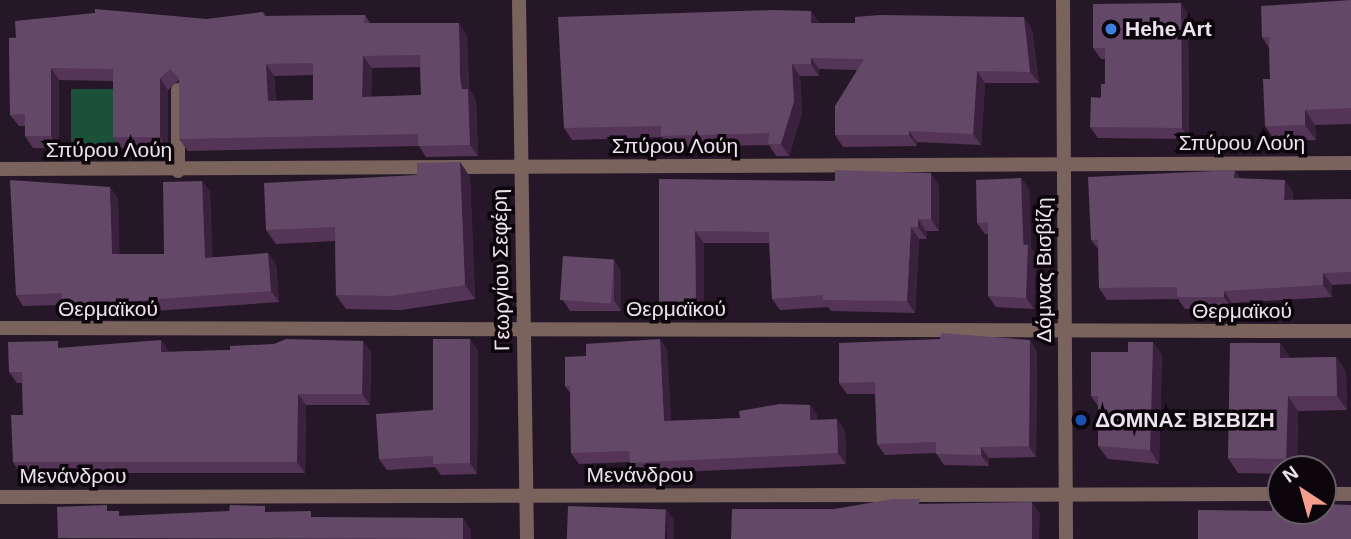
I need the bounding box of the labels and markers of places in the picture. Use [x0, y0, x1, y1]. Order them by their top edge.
place label: Hehe Art [1125, 16, 1213, 42]
marker: Hehe Art [1103, 21, 1119, 37]
place label: ΔΟΜΝΑΣ ΒΙΣΒΙΖΗ [1095, 407, 1275, 433]
marker: ΔΟΜΝΑΣ ΒΙΣΒΙΖΗ [1073, 412, 1089, 428]

